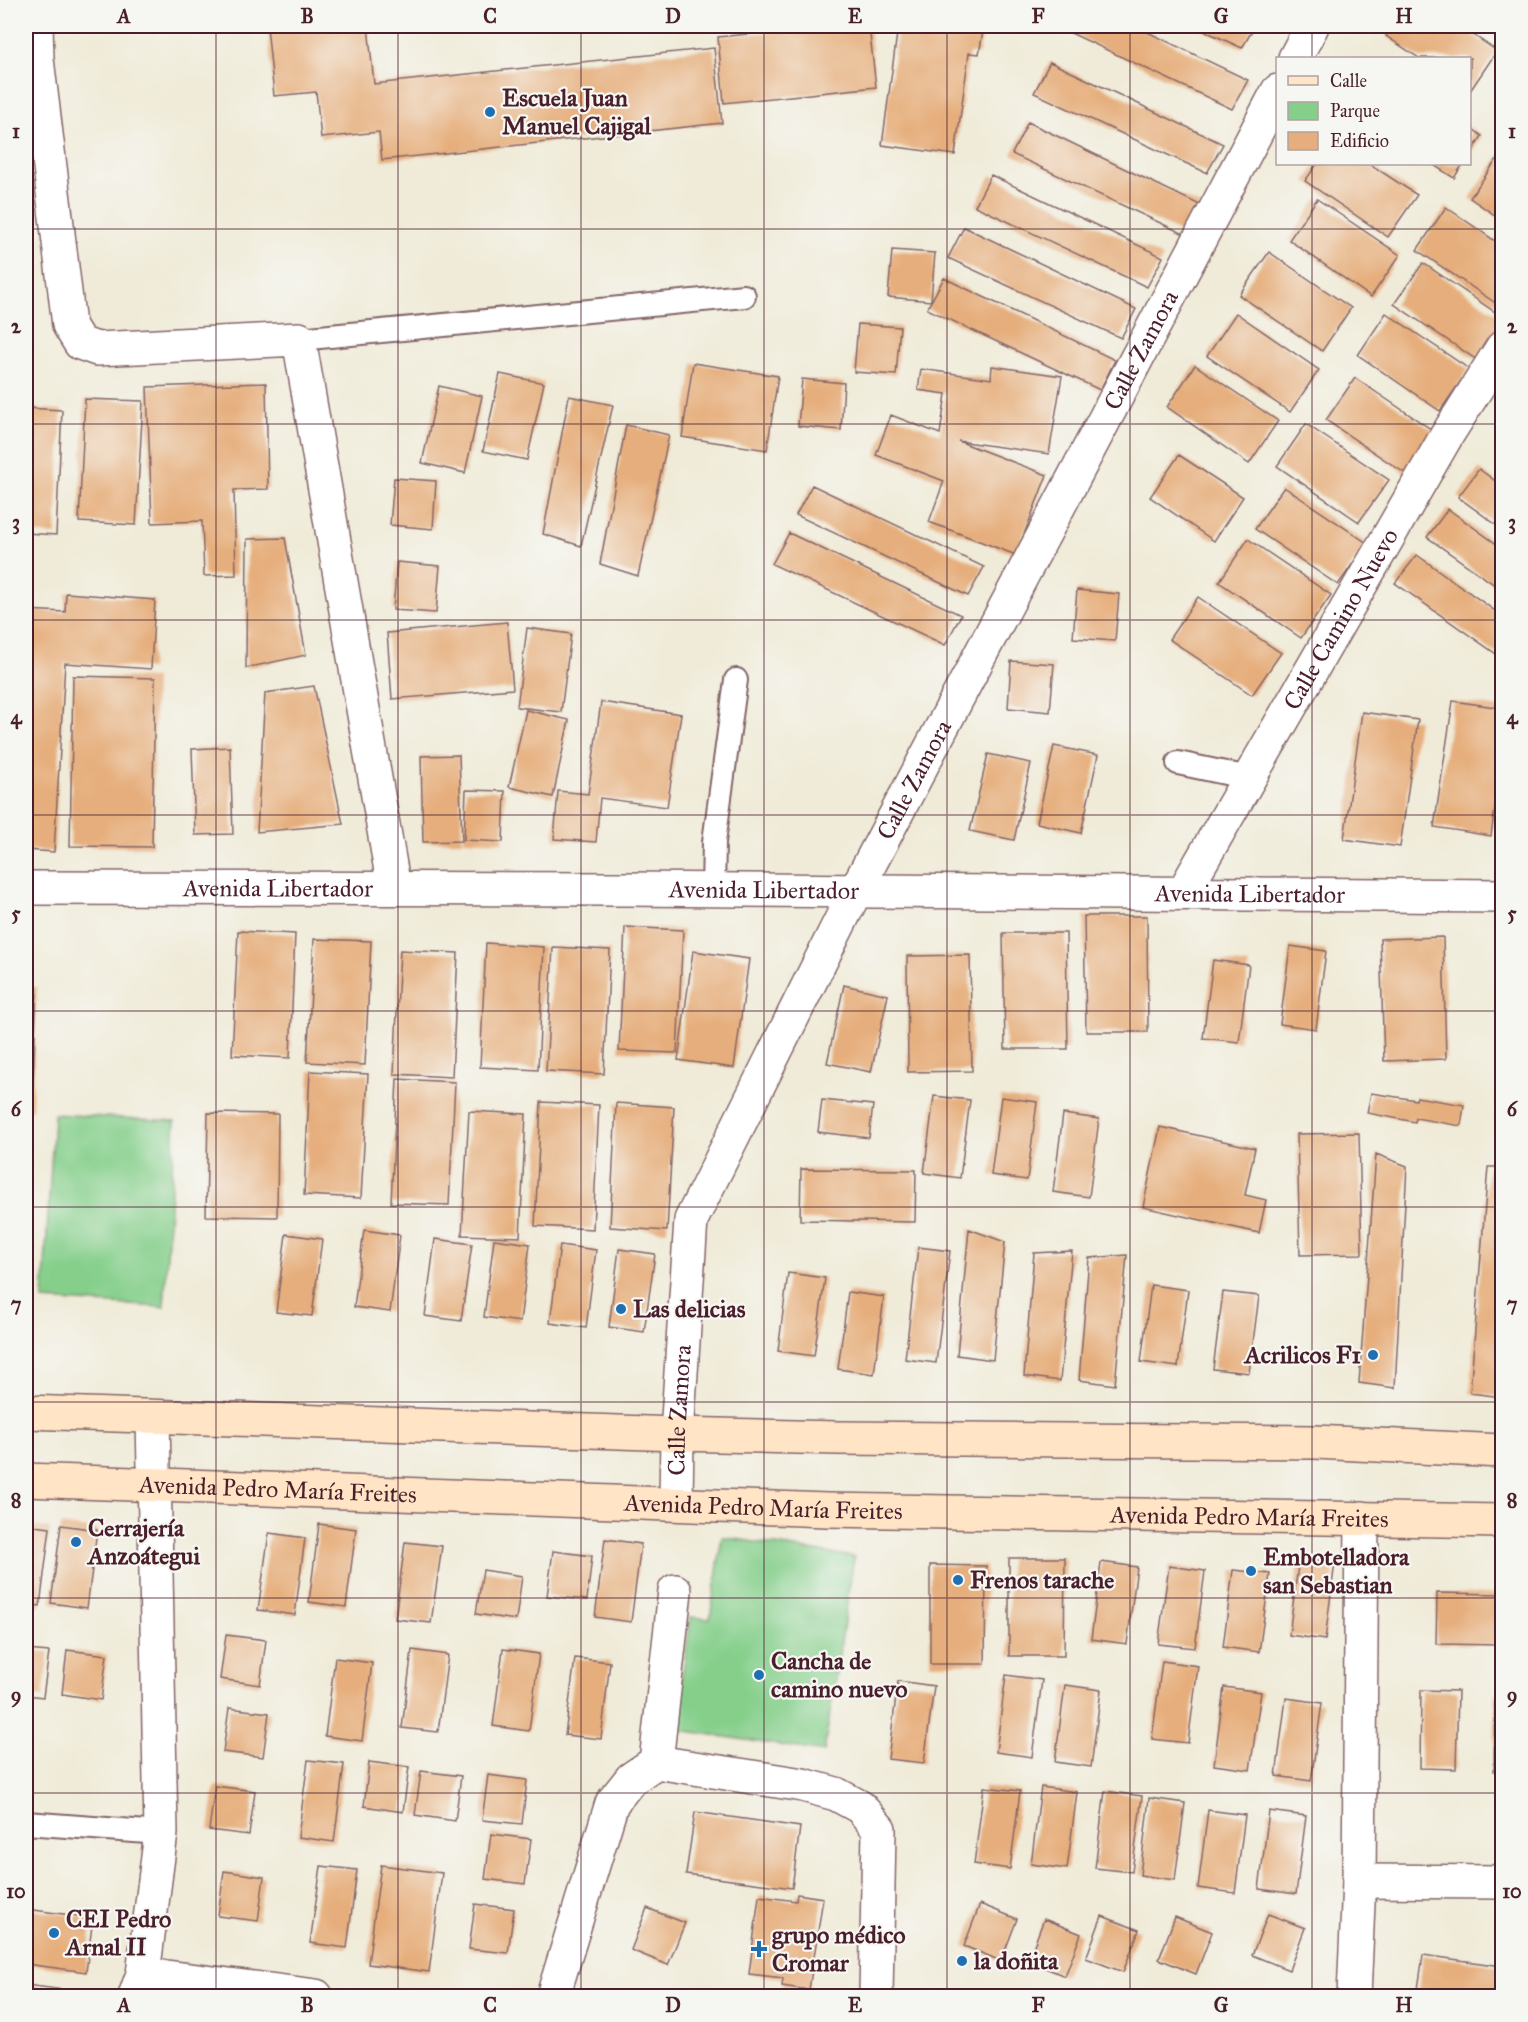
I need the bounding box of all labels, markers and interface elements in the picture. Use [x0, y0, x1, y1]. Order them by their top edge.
text: A [115, 4, 131, 28]
text: B [300, 4, 314, 28]
text: C [483, 4, 497, 28]
text: D [665, 4, 681, 28]
text: E [848, 4, 863, 28]
text: F [1031, 4, 1045, 28]
text: G [1214, 4, 1229, 28]
text: H [1395, 4, 1413, 28]
legend [1276, 57, 1471, 165]
text: Calle [1330, 70, 1367, 92]
place label: Escuela Juan Manuel Cajigal [502, 83, 651, 141]
text: Parque [1330, 100, 1380, 123]
marker: Escuela Juan Manuel Cajigal [483, 105, 497, 119]
text: 1 [12, 119, 20, 143]
text: 1 [1508, 119, 1516, 143]
text: Edificio [1330, 130, 1389, 152]
street label: Calle Zamora [1097, 284, 1185, 415]
text: 2 [11, 314, 22, 338]
text: 2 [1507, 314, 1518, 338]
text: 3 [12, 510, 20, 535]
text: 3 [1508, 510, 1516, 535]
street label: Calle Camino Nuevo [1277, 523, 1405, 715]
text: 4 [10, 705, 22, 730]
text: 4 [1506, 705, 1518, 730]
street label: Calle Zamora [870, 714, 958, 845]
street label: Avenida Libertador [182, 873, 373, 904]
street label: Avenida Libertador [668, 874, 859, 906]
street label: Avenida Libertador [1154, 878, 1345, 910]
text: 5 [11, 901, 21, 925]
text: 5 [1507, 901, 1517, 925]
text: 6 [11, 1097, 23, 1121]
text: 6 [1507, 1097, 1519, 1121]
text: 7 [11, 1292, 22, 1316]
text: 7 [1507, 1292, 1518, 1316]
place label: Las delicias [633, 1294, 746, 1324]
marker: Las delicias [614, 1302, 628, 1316]
place label: Acrilicos F1 [1243, 1340, 1362, 1370]
street label: Calle Zamora [661, 1343, 698, 1476]
marker: Acrilicos F1 [1366, 1348, 1380, 1362]
street label: Avenida Pedro María Freites [137, 1469, 417, 1510]
street label: Avenida Pedro María Freites [623, 1487, 903, 1526]
text: 8 [11, 1488, 21, 1512]
text: 8 [1507, 1488, 1517, 1512]
street label: Avenida Pedro María Freites [1109, 1500, 1389, 1534]
place label: Cerrajería Anzoátegui [86, 1513, 200, 1571]
marker: Cerrajería Anzoátegui [69, 1535, 83, 1549]
place label: Embotelladora san Sebastian [1263, 1542, 1410, 1600]
marker: Embotelladora san Sebastian [1244, 1564, 1258, 1578]
place label: Frenos tarache [970, 1565, 1114, 1595]
marker: Frenos tarache [951, 1573, 965, 1587]
place label: Cancha de camino nuevo [771, 1646, 908, 1704]
marker: Cancha de camino nuevo [752, 1668, 766, 1682]
text: 9 [11, 1683, 21, 1708]
text: 9 [1507, 1683, 1517, 1708]
text: 10 [6, 1879, 26, 1903]
text: 10 [1502, 1879, 1522, 1903]
place label: CEI Pedro Arnal II [64, 1904, 171, 1962]
place label: grupo médico Cromar [772, 1920, 906, 1978]
marker: CEI Pedro Arnal II [47, 1926, 61, 1940]
marker: grupo médico Cromar [750, 1940, 768, 1958]
place label: la doñita [973, 1946, 1059, 1976]
marker: la doñita [955, 1954, 969, 1968]
text: A [115, 1993, 131, 2017]
text: B [300, 1993, 314, 2017]
text: C [483, 1993, 497, 2017]
text: D [665, 1993, 681, 2017]
text: E [848, 1993, 863, 2017]
text: F [1031, 1993, 1045, 2017]
text: G [1214, 1993, 1229, 2017]
text: H [1395, 1993, 1413, 2017]

